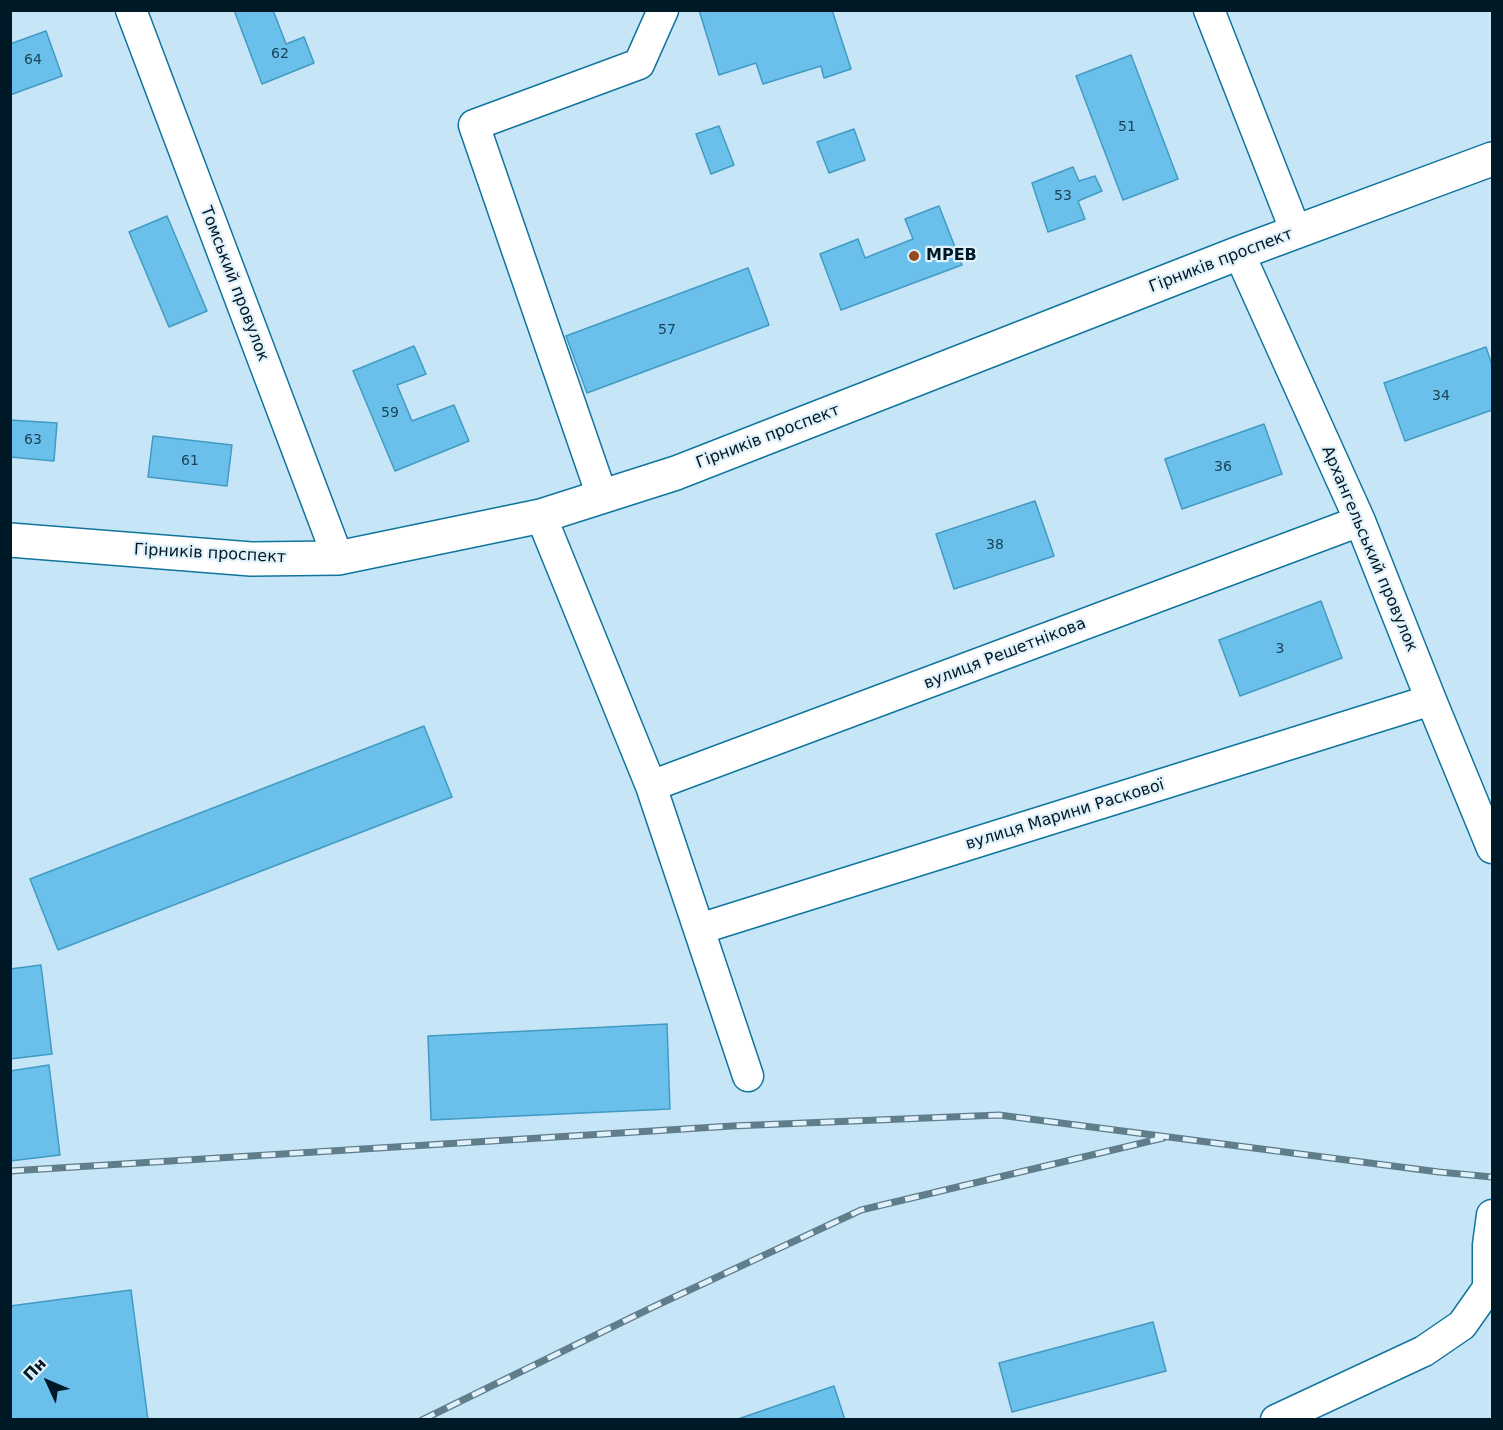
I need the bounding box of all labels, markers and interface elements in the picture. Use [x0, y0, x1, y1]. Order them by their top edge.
house number: 62 [271, 46, 289, 62]
house number: 64 [24, 52, 42, 68]
house number: 51 [1118, 119, 1136, 135]
house number: 53 [1054, 188, 1072, 204]
street label: Томський провулок [196, 204, 272, 364]
street label: Гірників проспект [1146, 225, 1296, 297]
place label: МРЕВ [926, 246, 977, 266]
marker: МРЕВ [907, 249, 921, 263]
house number: 57 [658, 322, 676, 338]
house number: 34 [1432, 388, 1450, 404]
street label: Гірників проспект [693, 401, 843, 473]
house number: 59 [381, 405, 399, 421]
house number: 63 [24, 432, 42, 448]
street label: Архангельський провулок [1317, 443, 1421, 655]
house number: 61 [181, 453, 199, 469]
house number: 36 [1214, 459, 1232, 475]
house number: 38 [986, 537, 1004, 553]
street label: Гірників проспект [133, 540, 287, 568]
street label: вулиця Решетнікова [921, 614, 1089, 694]
house number: 3 [1276, 641, 1284, 657]
street label: вулиця Марини Раскової [963, 776, 1167, 854]
north arrow [18, 1352, 78, 1412]
text: Пн [19, 1354, 50, 1385]

